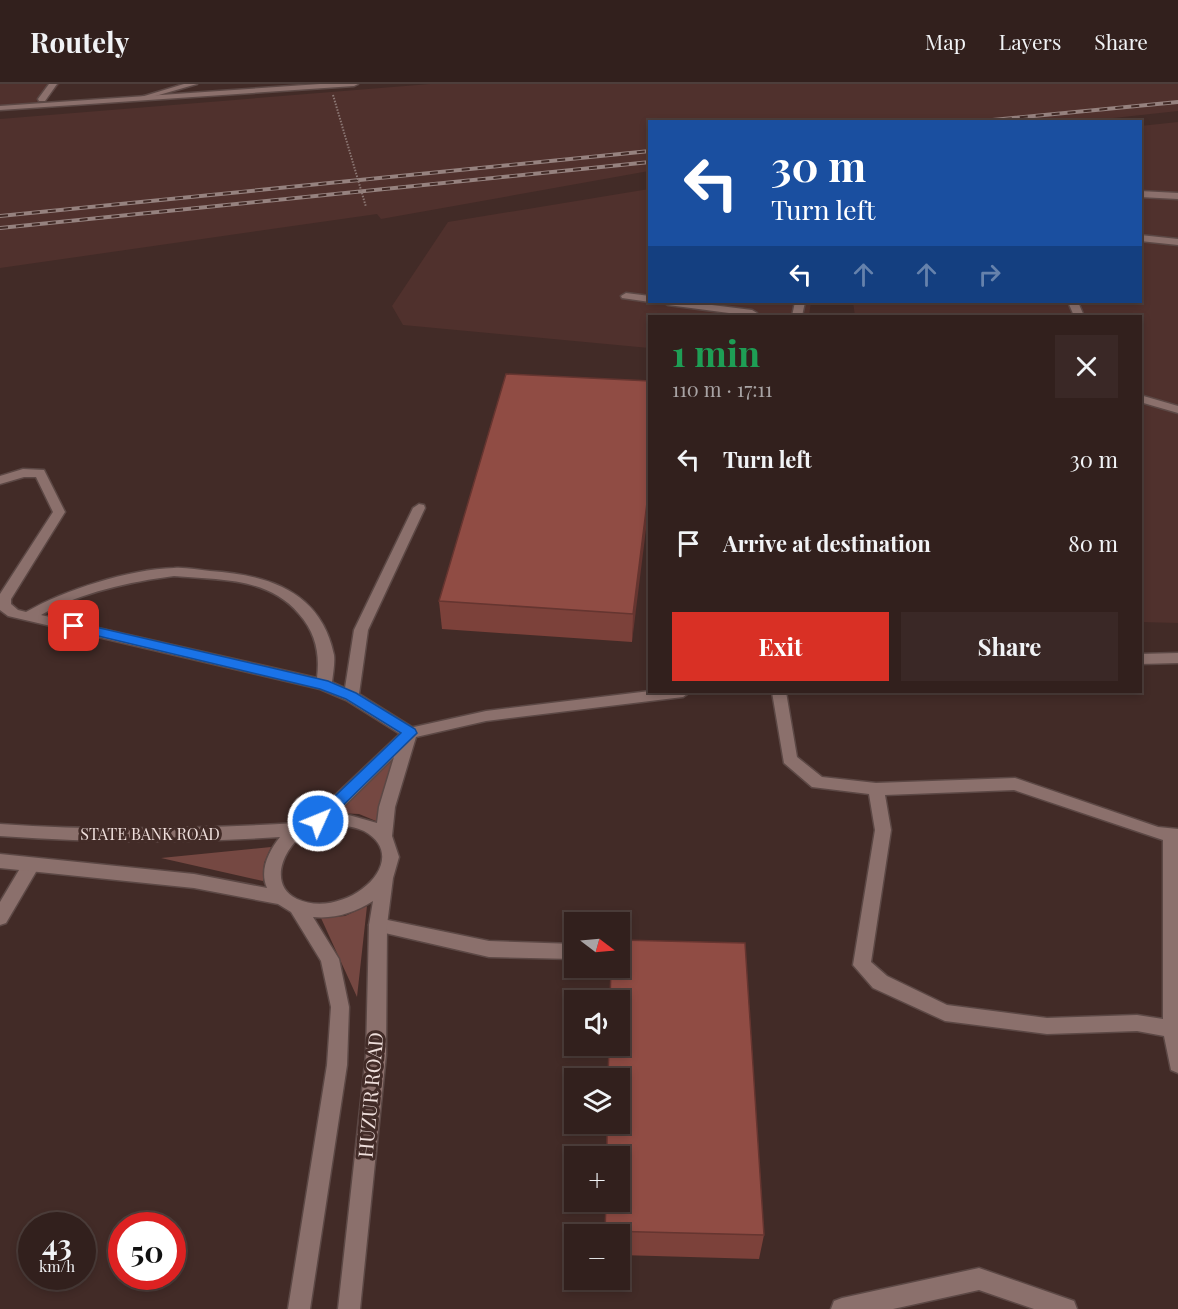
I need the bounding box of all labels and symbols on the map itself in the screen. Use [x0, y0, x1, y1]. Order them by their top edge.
pin [48, 600, 99, 651]
position arrow [286, 789, 350, 853]
street label: STATE BANK ROAD [80, 823, 220, 844]
north arrow [564, 912, 630, 978]
street label: HUZUR ROAD [351, 1031, 388, 1159]
speed limit sign: 50 [108, 1212, 186, 1290]

